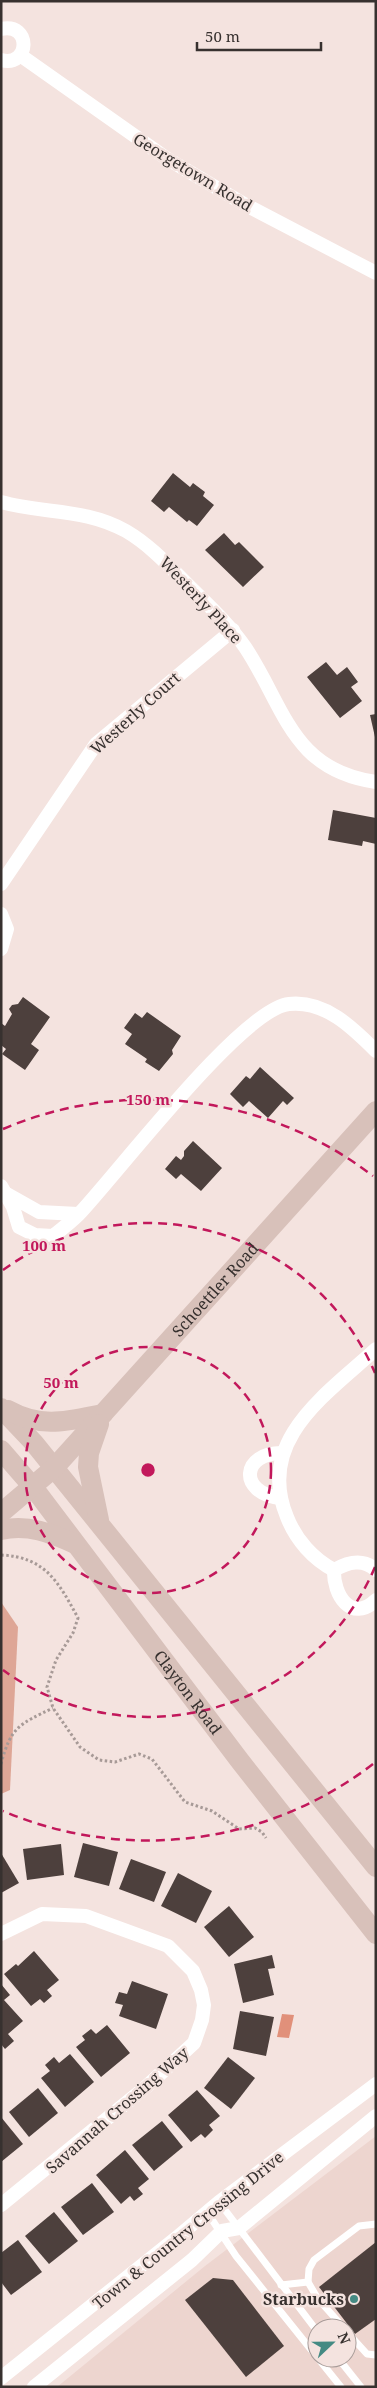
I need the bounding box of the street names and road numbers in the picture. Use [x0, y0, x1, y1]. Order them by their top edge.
street label: Georgetown Road [129, 128, 257, 216]
street label: Westerly Place [155, 552, 247, 648]
street label: Westerly Court [85, 666, 185, 759]
street label: Schoettler Road [167, 1238, 263, 1341]
street label: Clayton Road [149, 1645, 227, 1739]
street label: Savannah Crossing Way [41, 2041, 194, 2178]
street label: Town & Country Crossing Drive [88, 2146, 288, 2314]

